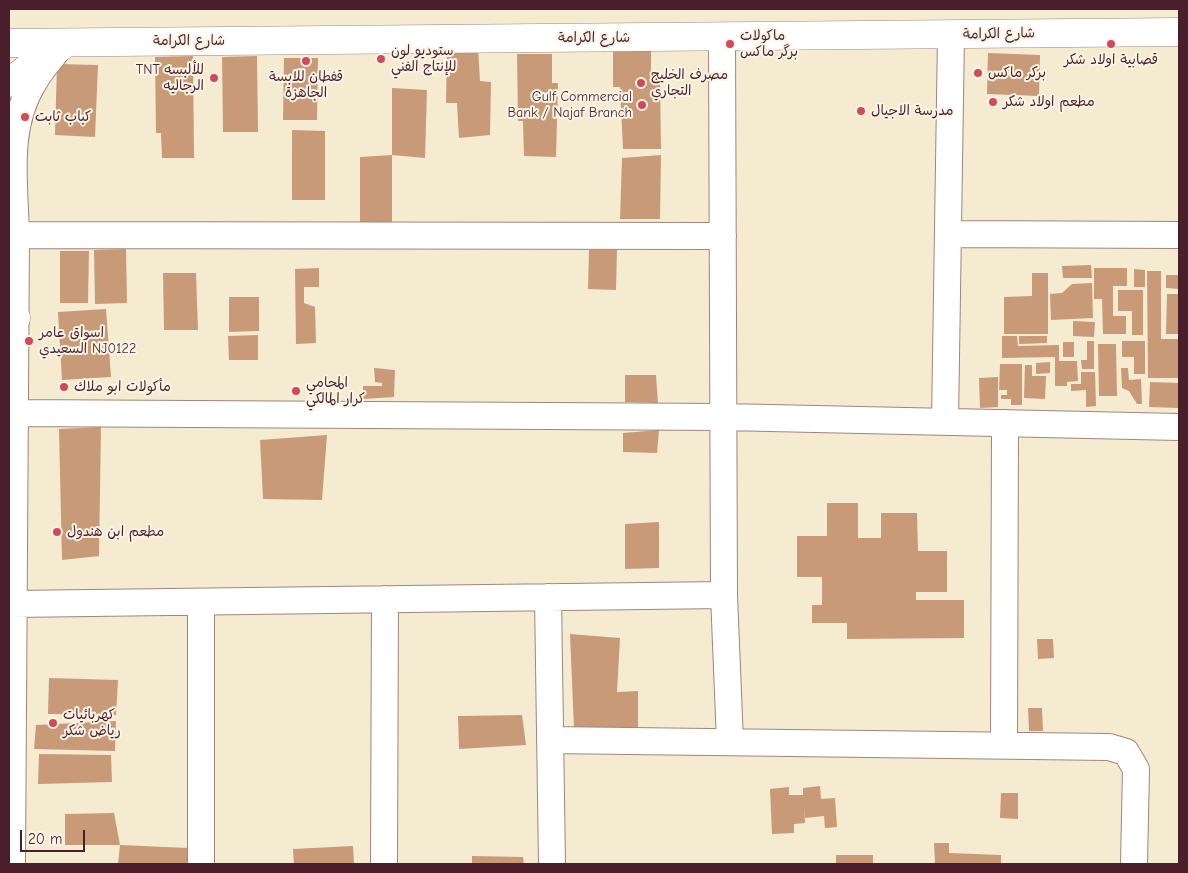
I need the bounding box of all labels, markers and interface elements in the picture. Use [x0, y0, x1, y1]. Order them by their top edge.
street label: شارع الكرامة [963, 25, 1035, 43]
place label: ماكولات برگر ماكس [740, 28, 798, 60]
street label: شارع الكرامة [558, 30, 630, 46]
street label: شارع الكرامة [153, 33, 225, 49]
marker: ماكولات برگر ماكس [724, 38, 736, 50]
marker: قصابية اولاد شكر [1105, 38, 1117, 50]
place label: ستوديو لون للإنتاج الفني [391, 43, 456, 75]
place label: قصابية اولاد شكر [1064, 52, 1158, 68]
marker: ستوديو لون للإنتاج الفني [375, 53, 387, 65]
marker: قفطان للابسة الجاهزة [300, 55, 312, 67]
place label: TNT للألبسه الرجاليه [136, 62, 204, 94]
place label: بركر ماكس [988, 65, 1046, 81]
place label: مصرف الخليج التجاري [651, 67, 728, 100]
marker: بركر ماكس [972, 67, 984, 79]
place label: قفطان للابسة الجاهزة [269, 69, 343, 102]
marker: TNT للألبسه الرجاليه [208, 72, 220, 84]
marker: مصرف الخليج التجاري [635, 77, 647, 89]
place label: Gulf Commercial Bank / Najaf Branch [507, 89, 632, 121]
place label: مطعم اولاد شكر [1003, 94, 1095, 110]
marker: مطعم اولاد شكر [987, 96, 999, 108]
marker: Gulf Commercial Bank / Najaf Branch [636, 99, 648, 111]
place label: مدرسة الاجيال [871, 103, 954, 119]
marker: مدرسة الاجيال [855, 105, 867, 117]
place label: كباب ثابت [35, 109, 91, 125]
marker: كباب ثابت [19, 111, 31, 123]
place label: اسواق عامر السعيدي NJ0122 [39, 325, 136, 358]
marker: اسواق عامر السعيدي NJ0122 [23, 335, 35, 347]
place label: المحامي كرار المالكي [306, 375, 365, 408]
place label: مأكولات ابو ملاك [74, 379, 171, 395]
marker: مأكولات ابو ملاك [58, 381, 70, 393]
marker: المحامي كرار المالكي [290, 385, 302, 397]
place label: مطعم ابن هندول [67, 524, 164, 540]
marker: مطعم ابن هندول [51, 526, 63, 538]
place label: كهربائيات رياض شكر [63, 707, 121, 740]
marker: كهربائيات رياض شكر [47, 717, 59, 729]
scale bar [22, 820, 88, 852]
text: 20 m [28, 830, 62, 848]

